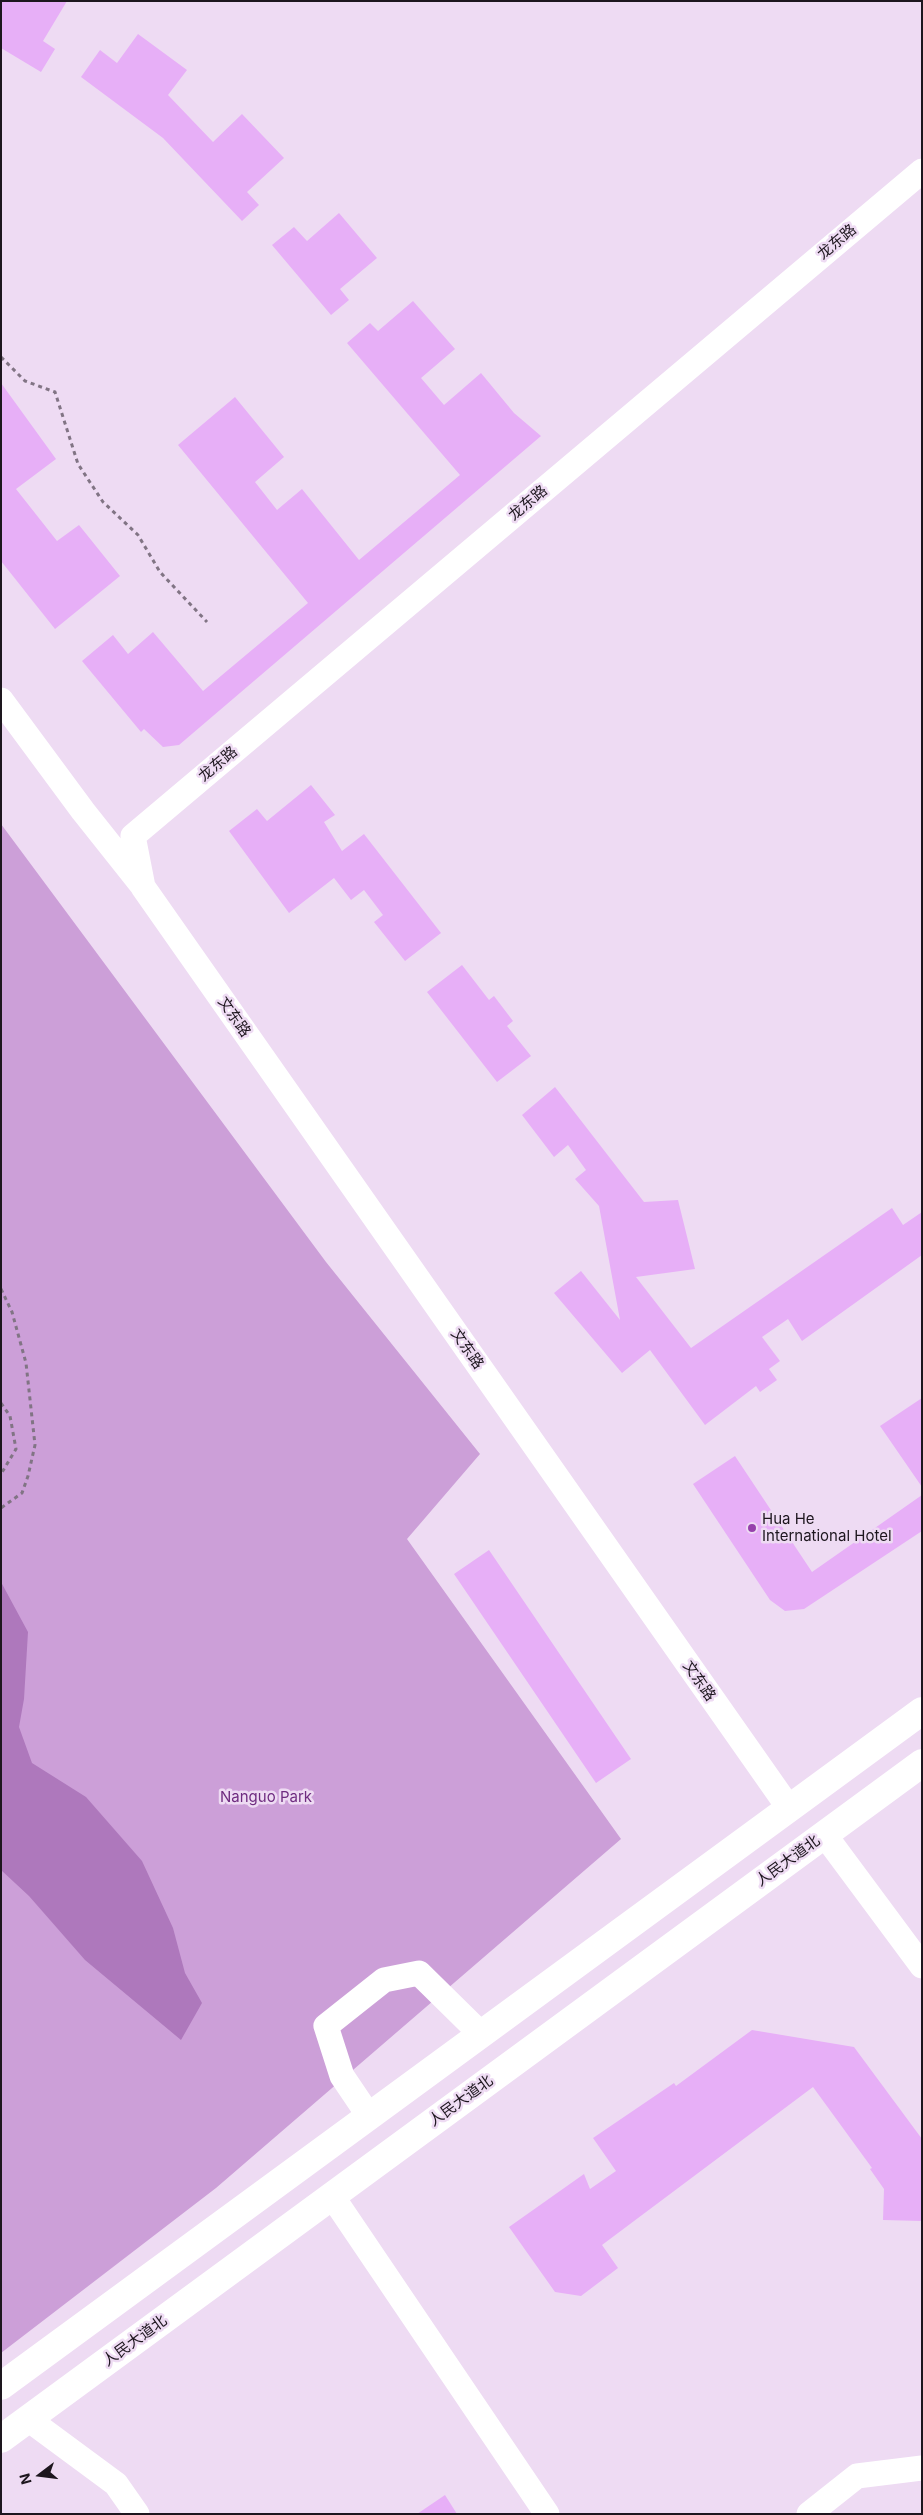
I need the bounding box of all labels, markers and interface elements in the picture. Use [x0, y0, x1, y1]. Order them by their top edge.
street label: 龙东路 [814, 221, 860, 263]
street label: 龙东路 [505, 482, 551, 524]
street label: 龙东路 [195, 743, 241, 785]
street label: 文东路 [214, 993, 254, 1041]
street label: 文东路 [447, 1325, 487, 1373]
place label: Hua He International Hotel [762, 1510, 892, 1545]
marker: Hua He International Hotel [746, 1522, 758, 1534]
street label: 文东路 [679, 1657, 719, 1705]
park label: Nanguo Park [220, 1788, 312, 1806]
street label: 人民大道北 [752, 1832, 824, 1890]
street label: 人民大道北 [425, 2072, 497, 2130]
street label: 人民大道北 [99, 2312, 171, 2370]
north arrow [15, 2450, 65, 2500]
text: N [15, 2472, 35, 2486]

